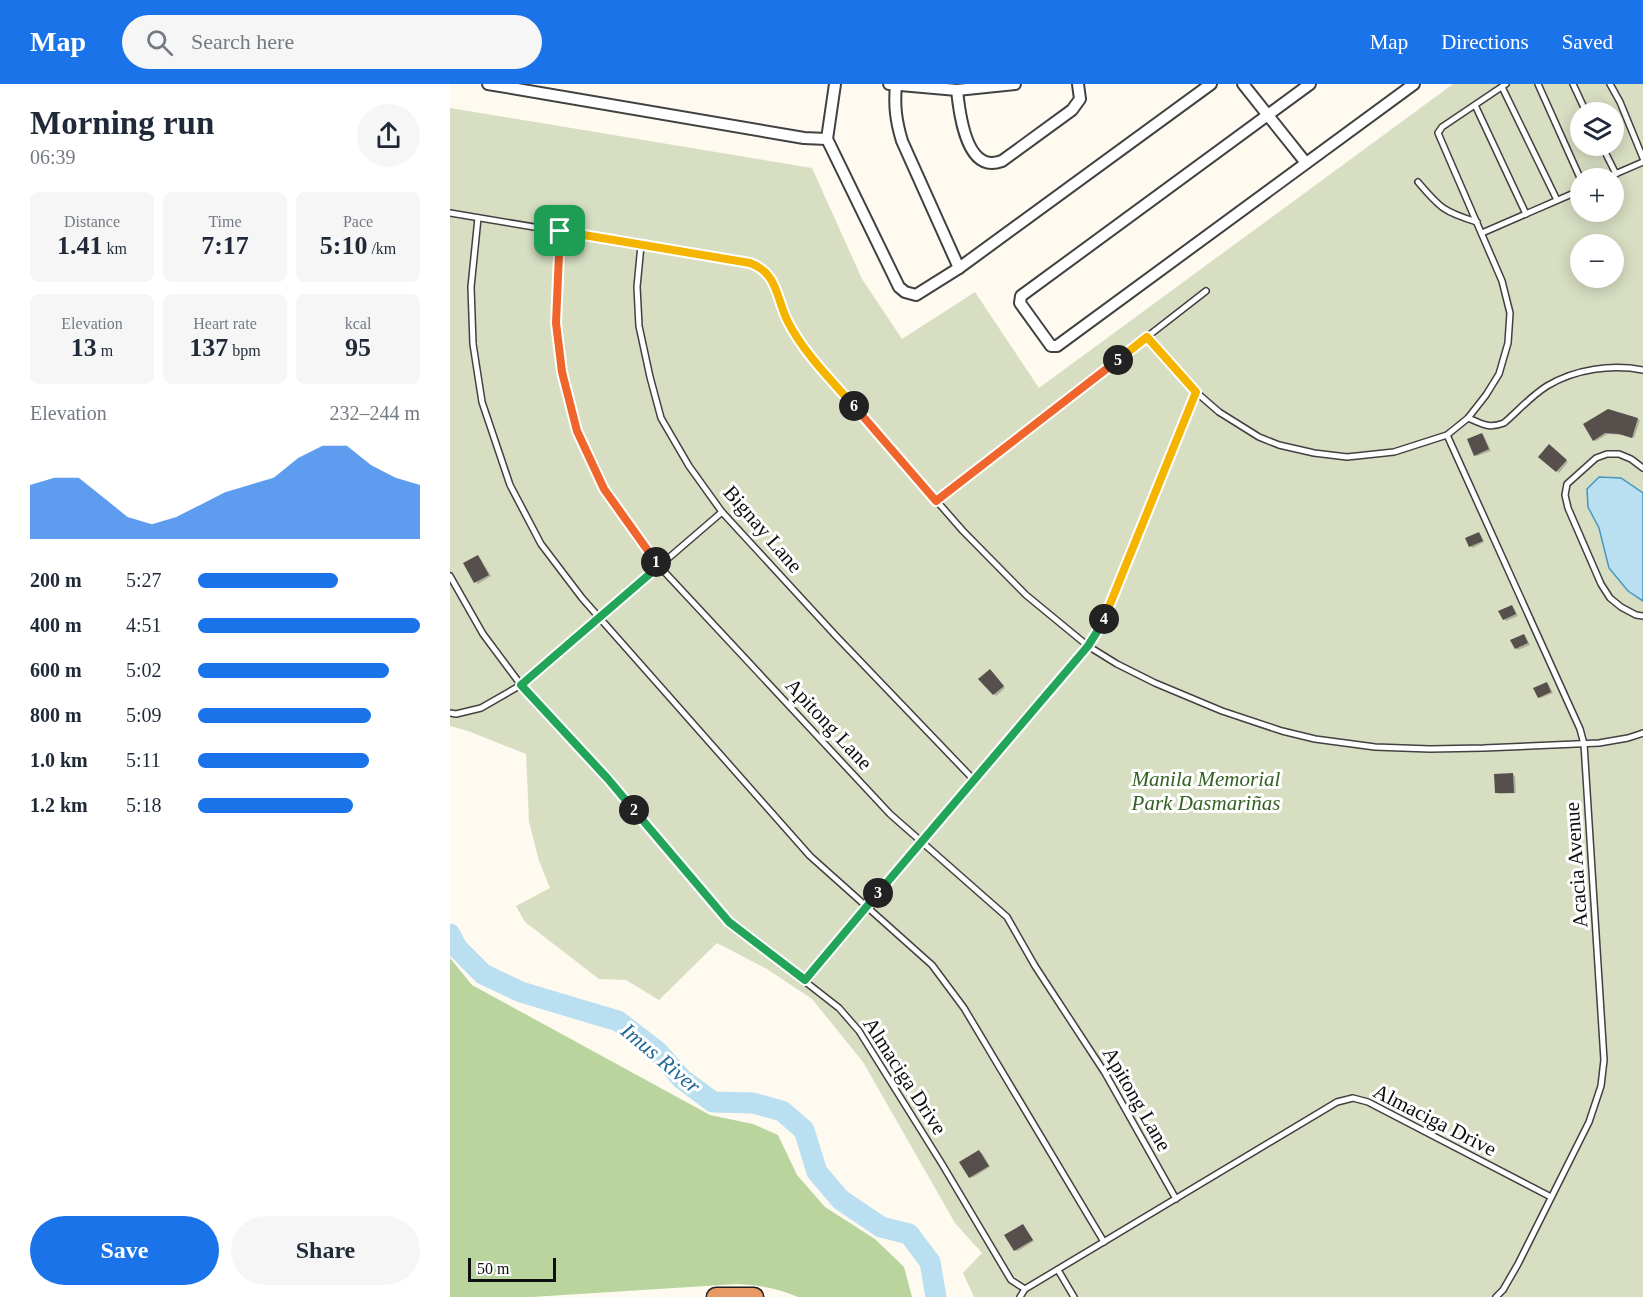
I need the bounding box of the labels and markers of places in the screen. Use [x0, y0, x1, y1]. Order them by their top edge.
pin [534, 205, 585, 256]
pin: 5 [1103, 345, 1133, 375]
pin: 6 [839, 391, 869, 421]
pin: 1 [641, 547, 671, 577]
pin: 4 [1089, 604, 1119, 634]
pin: 2 [619, 795, 649, 825]
pin: 3 [863, 878, 893, 908]

